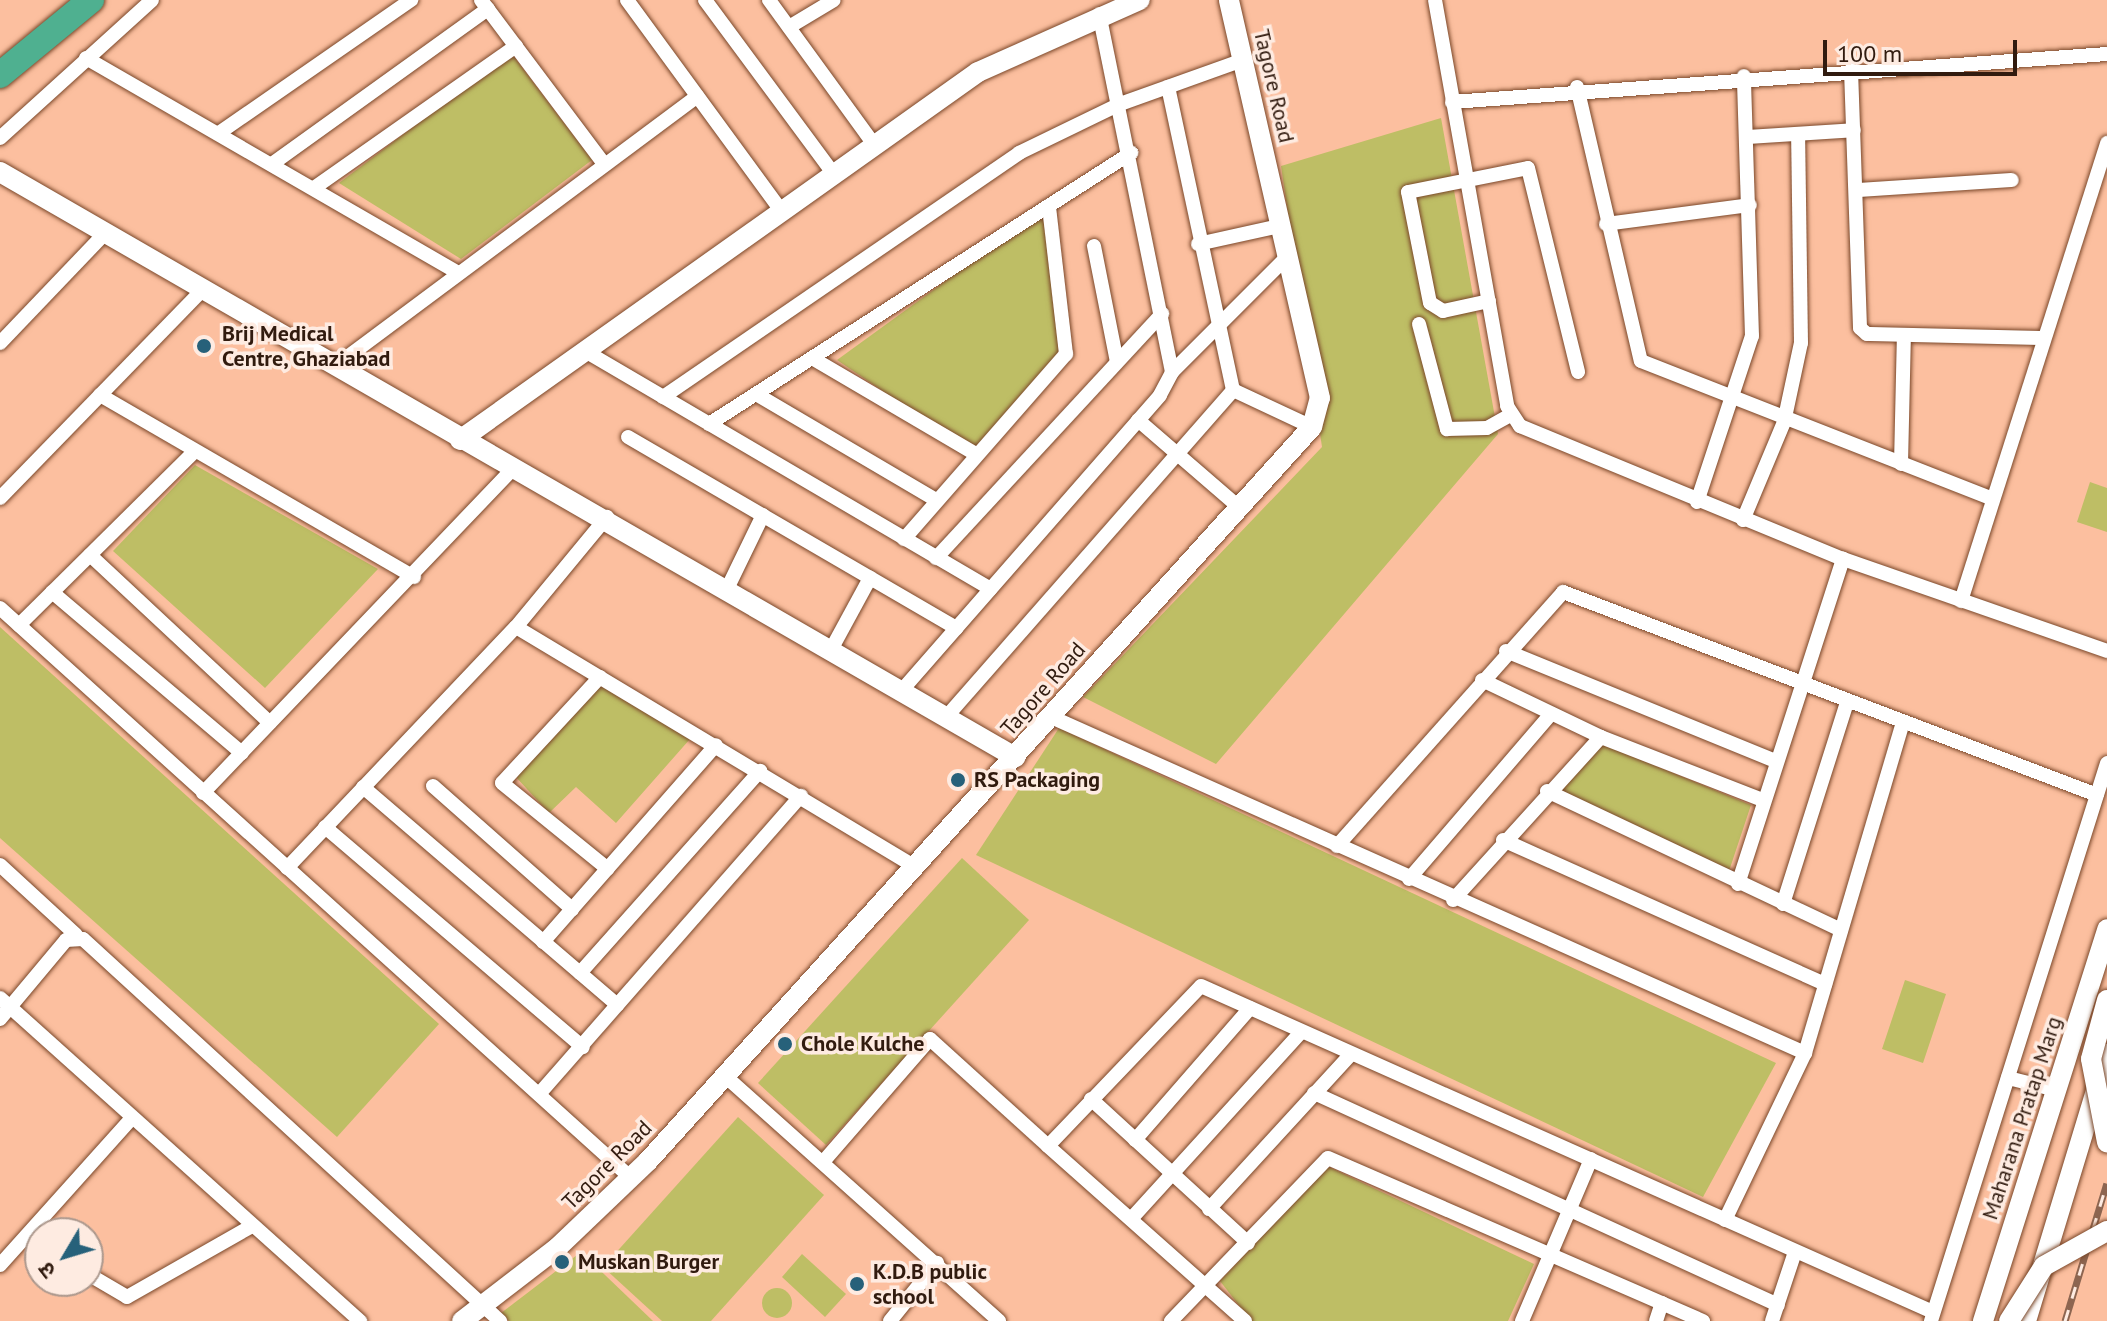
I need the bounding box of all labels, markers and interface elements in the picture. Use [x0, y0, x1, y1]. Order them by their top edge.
scale bar [1827, 24, 2021, 74]
street label: Tagore Road [1248, 27, 1300, 145]
text: 100 m [1837, 38, 1902, 69]
place label: Brij Medical Centre, Ghaziabad [222, 320, 392, 372]
marker: Brij Medical Centre, Ghaziabad [193, 335, 215, 357]
street label: Tagore Road [995, 637, 1091, 741]
place label: RS Packaging [974, 767, 1100, 793]
marker: RS Packaging [949, 771, 967, 789]
street label: Maharana Pratap Marg [1977, 1013, 2067, 1223]
place label: Chole Kulche [801, 1031, 925, 1057]
marker: Chole Kulche [776, 1035, 794, 1053]
street label: Tagore Road [557, 1115, 657, 1215]
north arrow [24, 1217, 104, 1297]
place label: Muskan Burger [578, 1249, 719, 1275]
marker: Muskan Burger [553, 1253, 571, 1271]
text: उ [32, 1257, 62, 1284]
place label: K.D.B public school [873, 1258, 987, 1310]
marker: K.D.B public school [848, 1275, 866, 1293]

